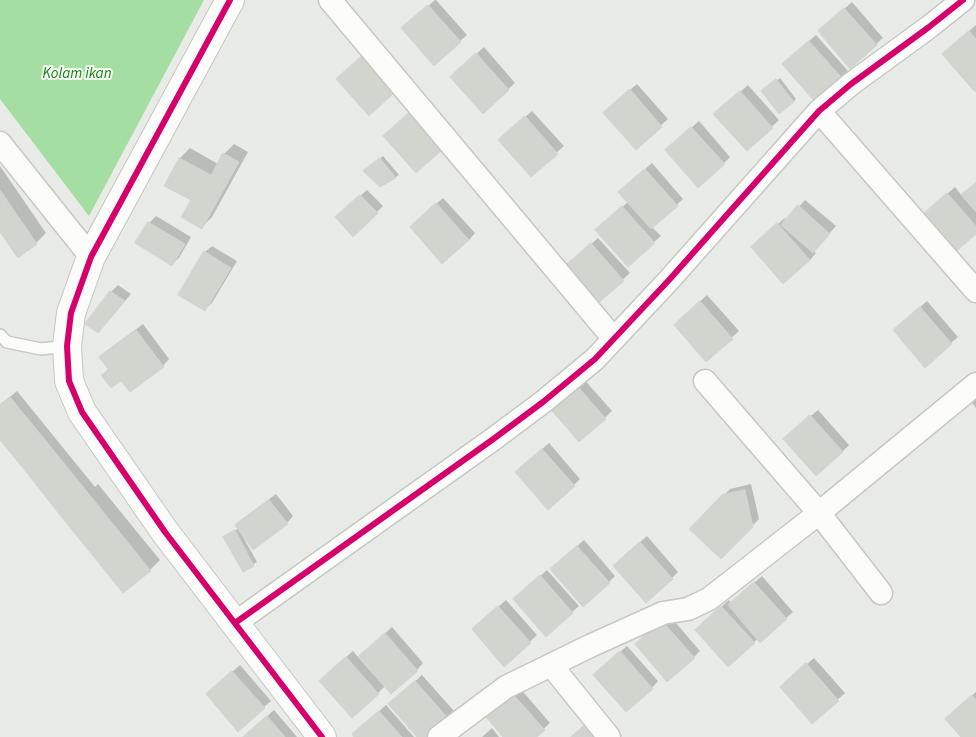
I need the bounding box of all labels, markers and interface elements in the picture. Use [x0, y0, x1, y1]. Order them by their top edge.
water label: Kolam ikan [42, 66, 112, 84]

